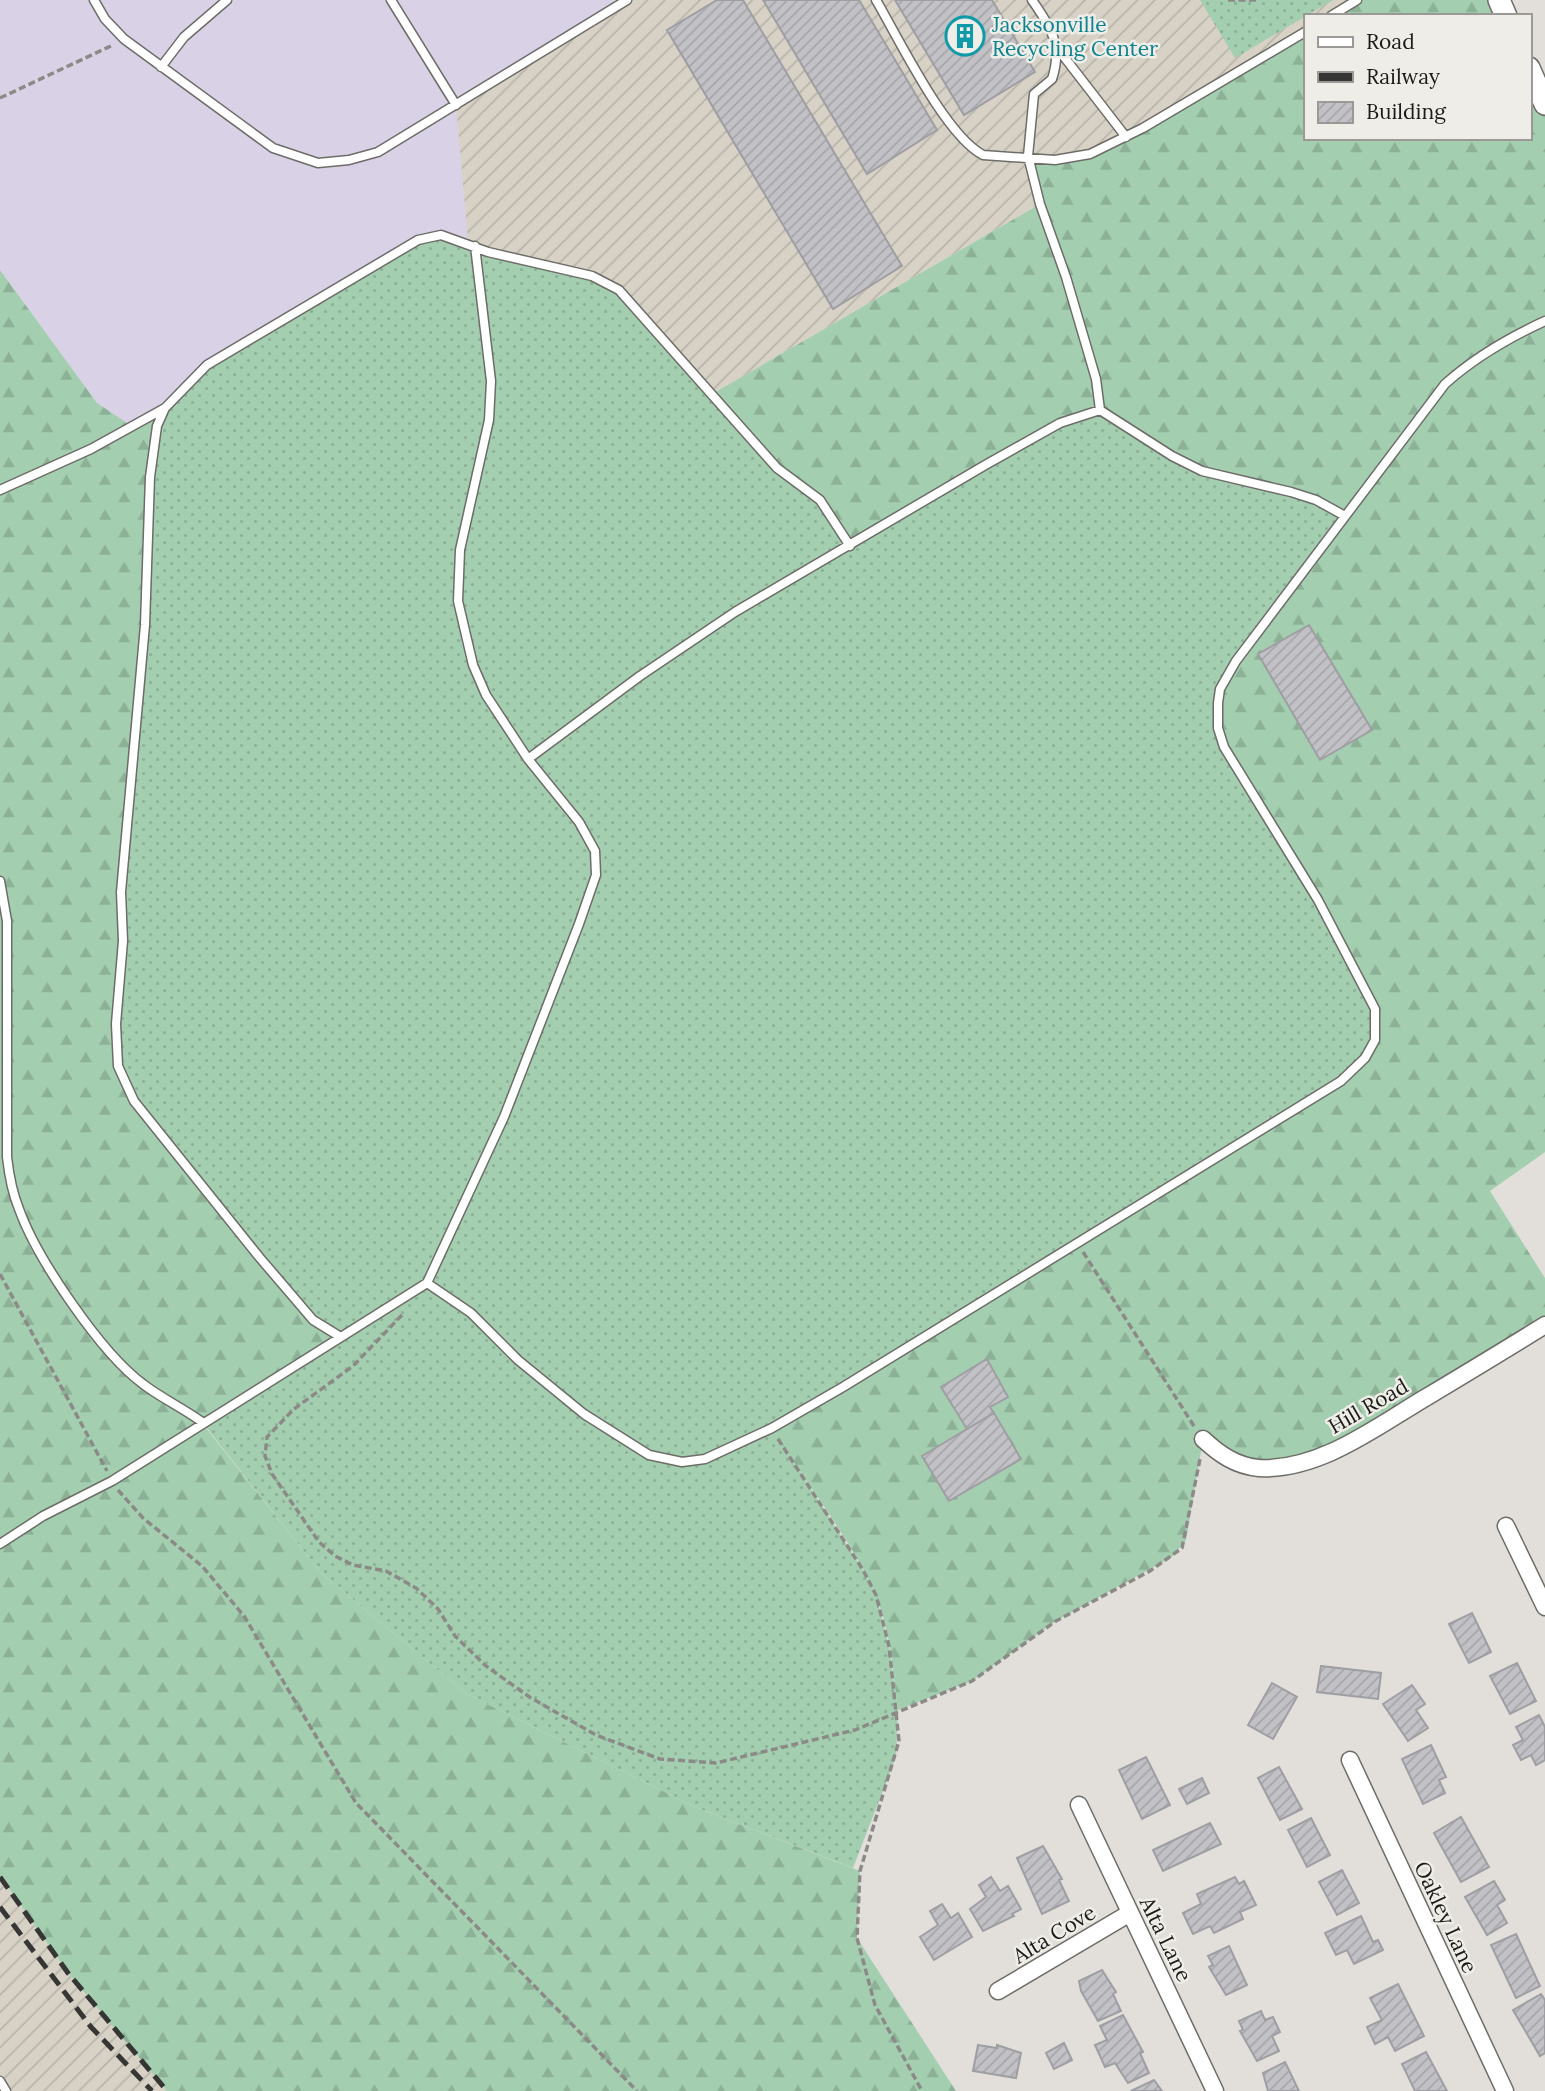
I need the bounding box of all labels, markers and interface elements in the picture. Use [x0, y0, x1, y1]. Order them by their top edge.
place label: Jacksonville Recycling Center [991, 11, 1158, 62]
legend [1304, 14, 1531, 140]
building icon: Jacksonville Recycling Center [944, 15, 986, 57]
text: Road [1366, 28, 1415, 55]
text: Railway [1366, 63, 1440, 90]
text: Building [1366, 98, 1446, 125]
street label: Hill Road [1323, 1372, 1413, 1440]
street label: Oakley Lane [1408, 1857, 1484, 1977]
street label: Alta Lane [1133, 1891, 1198, 1986]
street label: Alta Cove [1007, 1899, 1100, 1970]

